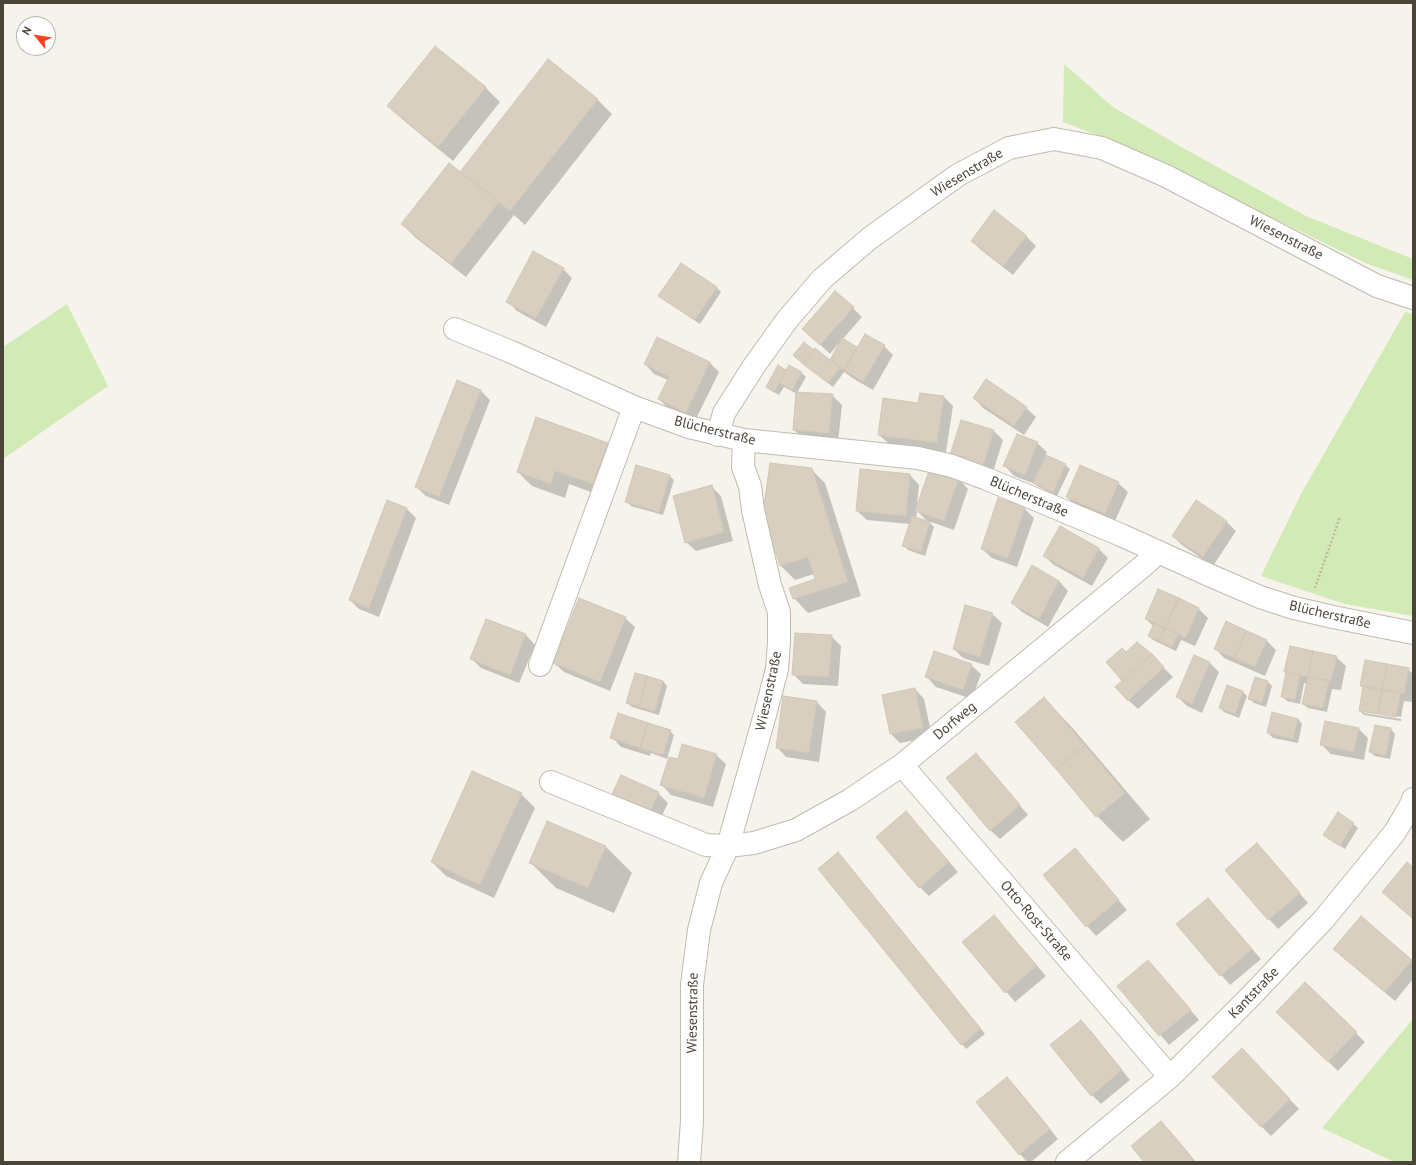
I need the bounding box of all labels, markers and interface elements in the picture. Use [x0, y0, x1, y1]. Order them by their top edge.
north arrow [16, 16, 56, 56]
text: N [19, 24, 34, 37]
street label: Wiesenstraße [928, 145, 1006, 201]
street label: Wiesenstraße [1246, 212, 1326, 264]
street label: Blücherstraße [673, 413, 757, 449]
street label: Blücherstraße [987, 473, 1071, 521]
street label: Blücherstraße [1287, 597, 1373, 633]
street label: Wiesenstraße [752, 650, 786, 732]
street label: Dorfweg [930, 698, 980, 744]
street label: Otto-Rost-Straße [996, 877, 1076, 965]
street label: Kantstraße [1225, 964, 1283, 1022]
street label: Wiesenstraße [684, 972, 702, 1054]

